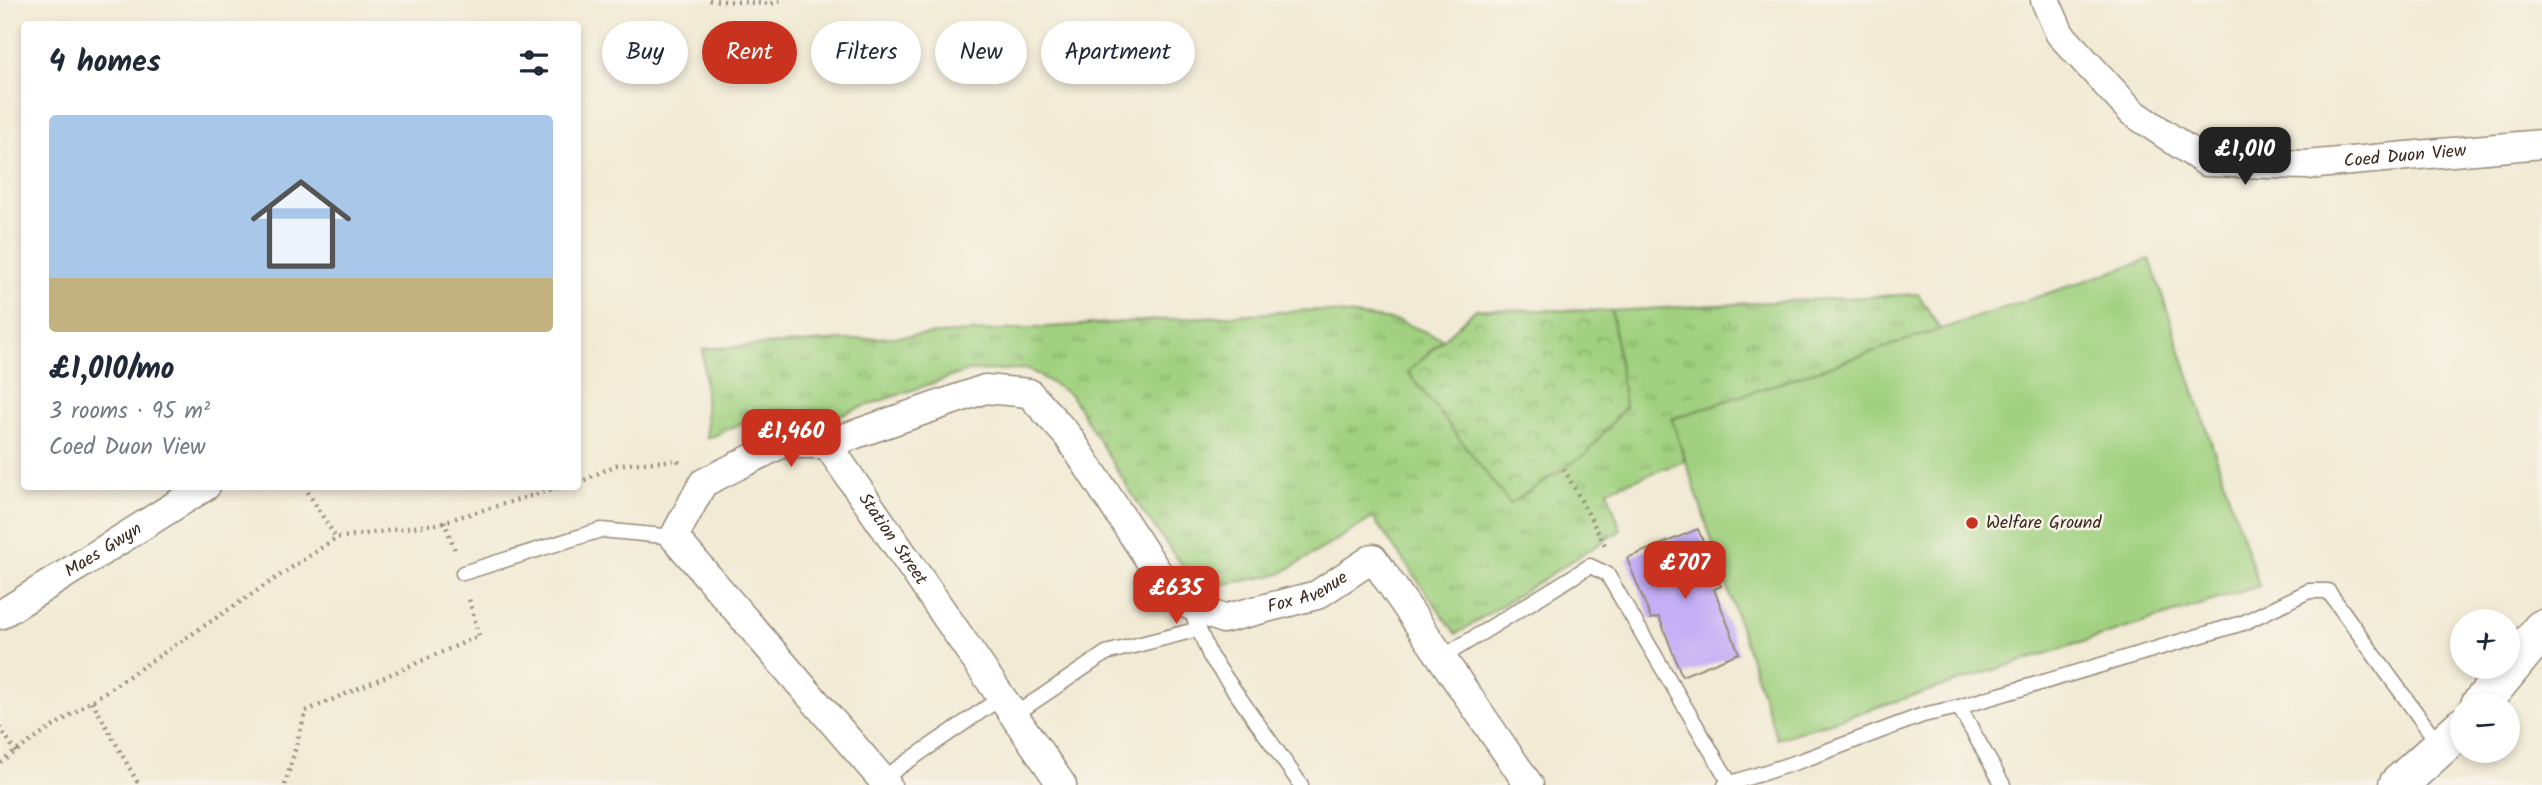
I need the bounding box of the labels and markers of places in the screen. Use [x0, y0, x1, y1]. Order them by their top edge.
pin: £1,010 [2188, 128, 2302, 187]
pin: £1,460 [734, 410, 848, 469]
place label: Welfare Ground [1986, 509, 2102, 538]
marker: Welfare Ground [1964, 515, 1980, 531]
pin: £707 [1644, 542, 1726, 601]
pin: £635 [1135, 566, 1217, 626]

